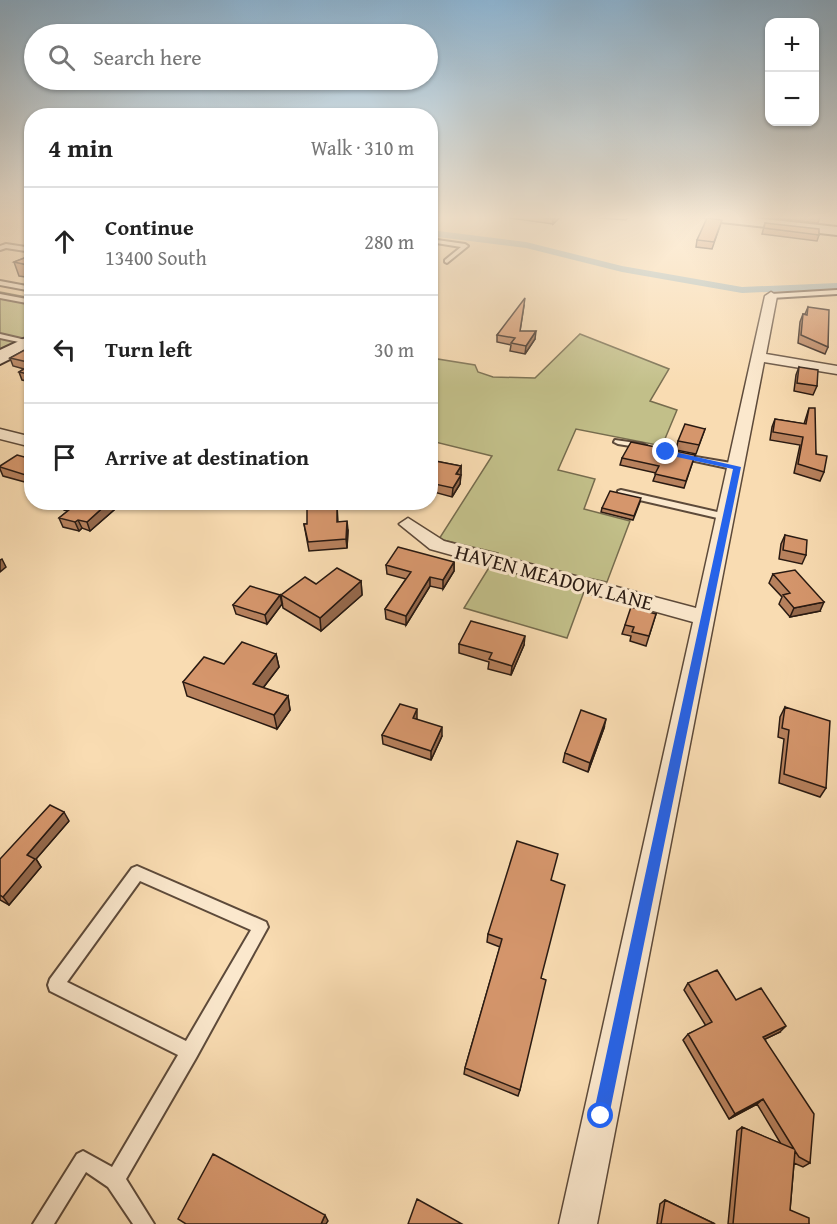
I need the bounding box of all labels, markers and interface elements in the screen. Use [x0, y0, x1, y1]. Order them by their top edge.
map controls [765, 18, 819, 126]
button: + [765, 18, 819, 72]
search box [24, 24, 438, 90]
icon: search [45, 41, 78, 74]
text: Search here [93, 41, 202, 73]
button: − [765, 72, 819, 126]
text: 4 min [48, 128, 113, 167]
text: Walk · 310 m [311, 133, 414, 162]
text: Continue [105, 211, 194, 243]
icon: ahead [48, 225, 81, 258]
text: 280 m [364, 227, 414, 256]
text: 13400 South [105, 243, 207, 272]
icon: left [48, 333, 81, 366]
text: Turn left [105, 333, 192, 365]
text: 30 m [374, 335, 414, 364]
route end [652, 438, 678, 464]
icon: arrive [48, 441, 81, 474]
text: Arrive at destination [105, 441, 309, 473]
street label: HAVEN MEADOW LANE [452, 536, 657, 618]
route start [587, 1102, 613, 1128]

